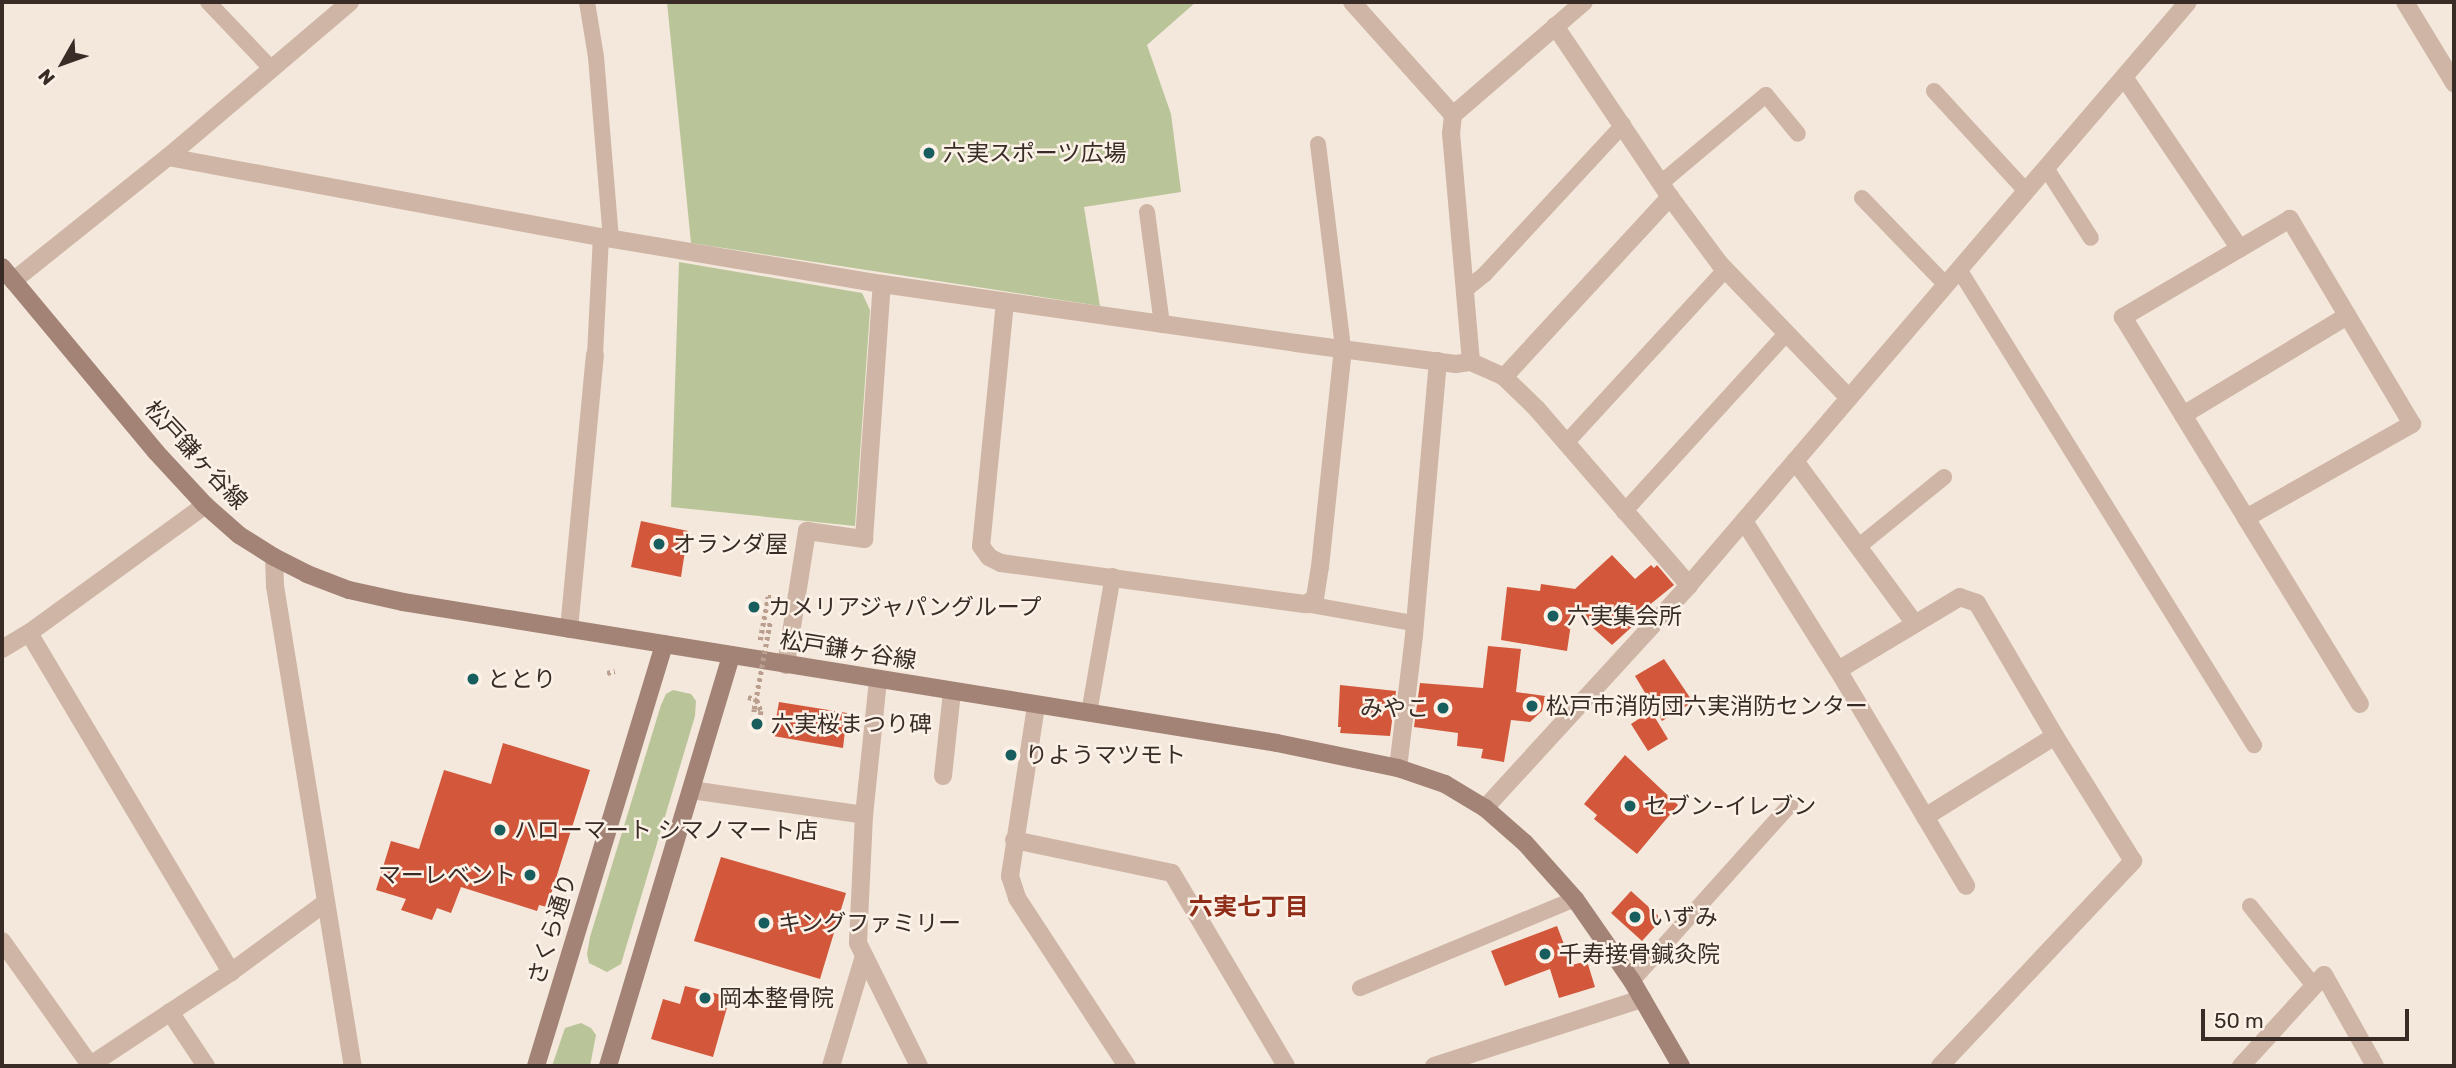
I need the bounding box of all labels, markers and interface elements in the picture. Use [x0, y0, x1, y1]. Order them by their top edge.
north arrow [28, 28, 98, 98]
text: N [33, 64, 60, 89]
place label: 六実スポーツ広場 [943, 139, 1127, 167]
marker: 六実スポーツ広場 [921, 145, 937, 161]
street label: 松戸鎌ヶ谷線 [139, 395, 253, 515]
place label: オランダ屋 [673, 530, 788, 558]
marker: オランダ屋 [651, 536, 667, 552]
place label: カメリアジャパングループ [768, 593, 1044, 621]
marker: カメリアジャパングループ [746, 599, 762, 615]
place label: 六実集会所 [1567, 602, 1682, 630]
marker: 六実集会所 [1545, 608, 1561, 624]
street label: 松戸鎌ヶ谷線 [778, 626, 918, 674]
place label: ととり [487, 665, 556, 693]
marker: ととり [465, 671, 481, 687]
place label: 松戸市消防団六実消防センター [1546, 692, 1868, 720]
place label: みやこ [1360, 694, 1429, 722]
marker: 松戸市消防団六実消防センター [1524, 698, 1540, 714]
marker: みやこ [1435, 700, 1451, 716]
place label: 六実桜まつり碑 [771, 710, 932, 738]
marker: 六実桜まつり碑 [749, 716, 765, 732]
place label: りようマツモト [1025, 741, 1186, 769]
marker: りようマツモト [1003, 747, 1019, 763]
place label: セブン-イレブン [1644, 792, 1816, 820]
marker: セブン-イレブン [1622, 798, 1638, 814]
place label: ハローマート シマノマート店 [514, 816, 819, 844]
marker: ハローマート シマノマート店 [492, 822, 508, 838]
place label: マーレベント [378, 861, 516, 889]
marker: マーレベント [522, 867, 538, 883]
street label: さくら通り [522, 870, 582, 988]
district label: 六実七丁目 [1189, 894, 1309, 922]
place label: いずみ [1649, 903, 1718, 931]
place label: キングファミリー [778, 909, 962, 937]
marker: いずみ [1627, 909, 1643, 925]
marker: キングファミリー [756, 915, 772, 931]
place label: 千寿接骨鍼灸院 [1559, 940, 1720, 968]
marker: 千寿接骨鍼灸院 [1537, 946, 1553, 962]
place label: 岡本整骨院 [719, 984, 834, 1012]
marker: 岡本整骨院 [697, 990, 713, 1006]
scale bar [2204, 995, 2412, 1038]
text: 50 m [2214, 1008, 2264, 1033]

